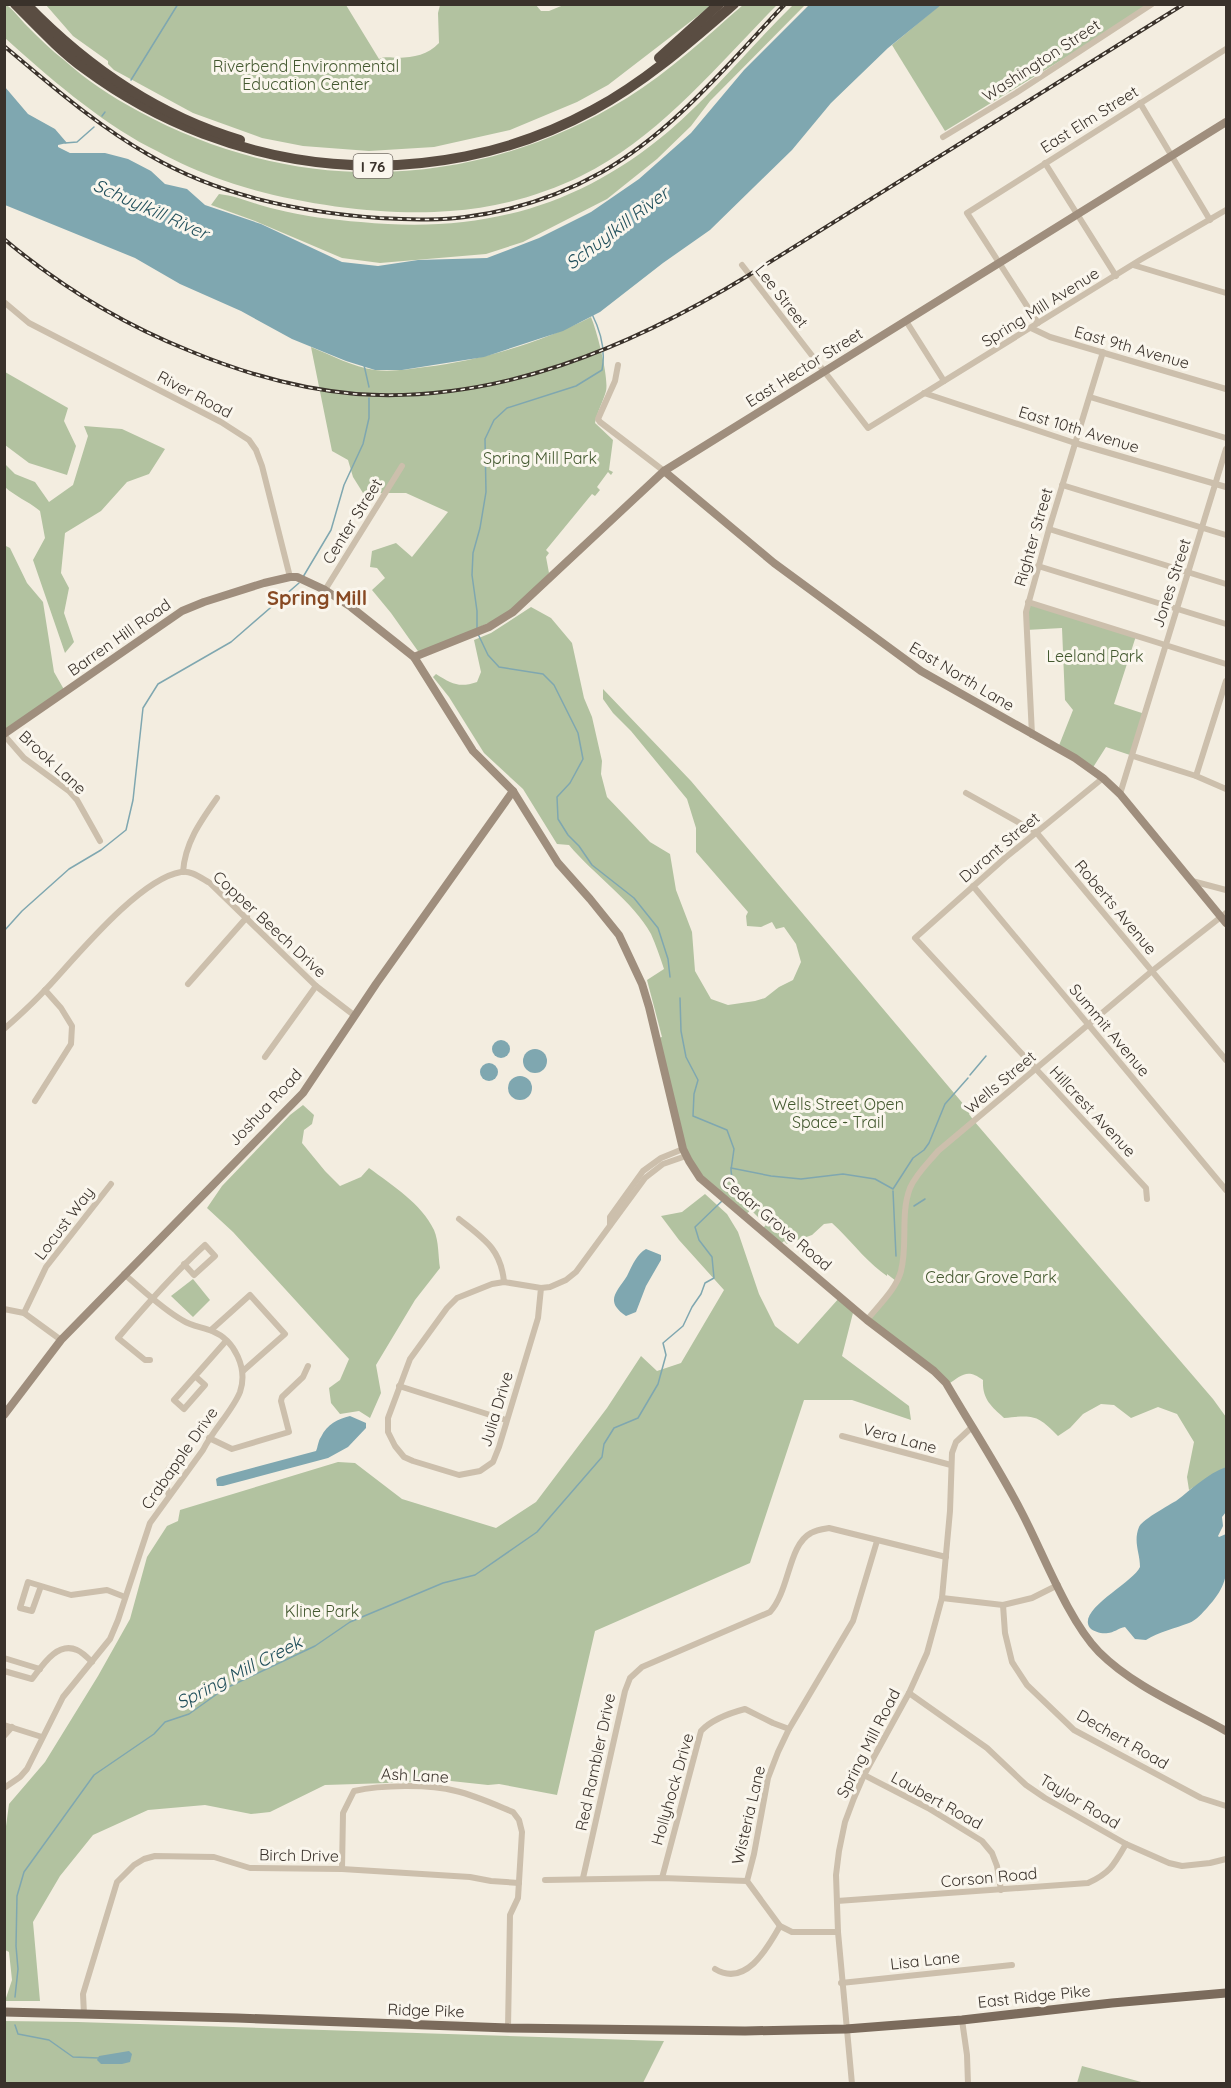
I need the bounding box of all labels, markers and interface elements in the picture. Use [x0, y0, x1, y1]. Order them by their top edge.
street label: Washington Street [978, 14, 1104, 106]
park label: Riverbend Environmental Education Center [213, 56, 399, 94]
street label: East Elm Street [1036, 81, 1142, 157]
road number: I 76 [354, 154, 392, 178]
water label: Schuylkill River [90, 173, 214, 245]
water label: Schuylkill River [561, 180, 675, 274]
street label: Lee Street [751, 260, 813, 332]
street label: Spring Mill Avenue [977, 263, 1103, 351]
street label: East 9th Avenue [1072, 321, 1192, 373]
street label: East Hector Street [742, 323, 866, 411]
street label: River Road [154, 366, 236, 422]
street label: East 10th Avenue [1016, 401, 1142, 457]
park label: Spring Mill Park [483, 448, 597, 468]
street label: Center Street [318, 474, 386, 568]
street label: Righter Street [1009, 485, 1057, 589]
street label: Jones Street [1147, 536, 1195, 630]
district label: Spring Mill [267, 585, 367, 610]
street label: Barren Hill Road [64, 594, 174, 680]
street label: East North Lane [906, 637, 1018, 715]
park label: Leeland Park [1046, 646, 1144, 666]
street label: Brook Lane [15, 726, 91, 798]
street label: Durant Street [955, 808, 1043, 886]
street label: Roberts Avenue [1071, 856, 1161, 958]
street label: Copper Beech Drive [209, 866, 331, 982]
street label: Summit Avenue [1065, 979, 1155, 1081]
street label: Wells Street [960, 1046, 1040, 1118]
street label: Hillcrest Avenue [1046, 1061, 1140, 1161]
street label: Joshua Road [224, 1064, 306, 1150]
park label: Wells Street Open Space - Trail [772, 1094, 904, 1132]
street label: Cedar Grove Road [718, 1171, 836, 1275]
street label: Locust Way [30, 1182, 98, 1264]
park label: Cedar Grove Park [925, 1267, 1057, 1287]
street label: Julia Drive [475, 1369, 517, 1449]
street label: Crabapple Drive [136, 1403, 222, 1513]
street label: Vera Lane [861, 1419, 939, 1457]
park label: Kline Park [285, 1601, 359, 1621]
water label: Spring Mill Creek [172, 1630, 307, 1714]
street label: Spring Mill Road [832, 1685, 904, 1801]
street label: Red Rambler Drive [571, 1691, 619, 1833]
street label: Dechert Road [1074, 1705, 1172, 1773]
street label: Hollyhock Drive [646, 1731, 698, 1847]
street label: Ash Lane [381, 1763, 449, 1787]
street label: Wisteria Lane [727, 1764, 769, 1866]
street label: Laubert Road [888, 1767, 986, 1833]
street label: Taylor Road [1036, 1769, 1124, 1833]
street label: Birch Drive [259, 1844, 339, 1866]
street label: Corson Road [940, 1863, 1038, 1891]
street label: Lisa Lane [889, 1946, 961, 1974]
street label: East Ridge Pike [977, 1980, 1091, 2012]
street label: Ridge Pike [387, 1999, 465, 2021]

